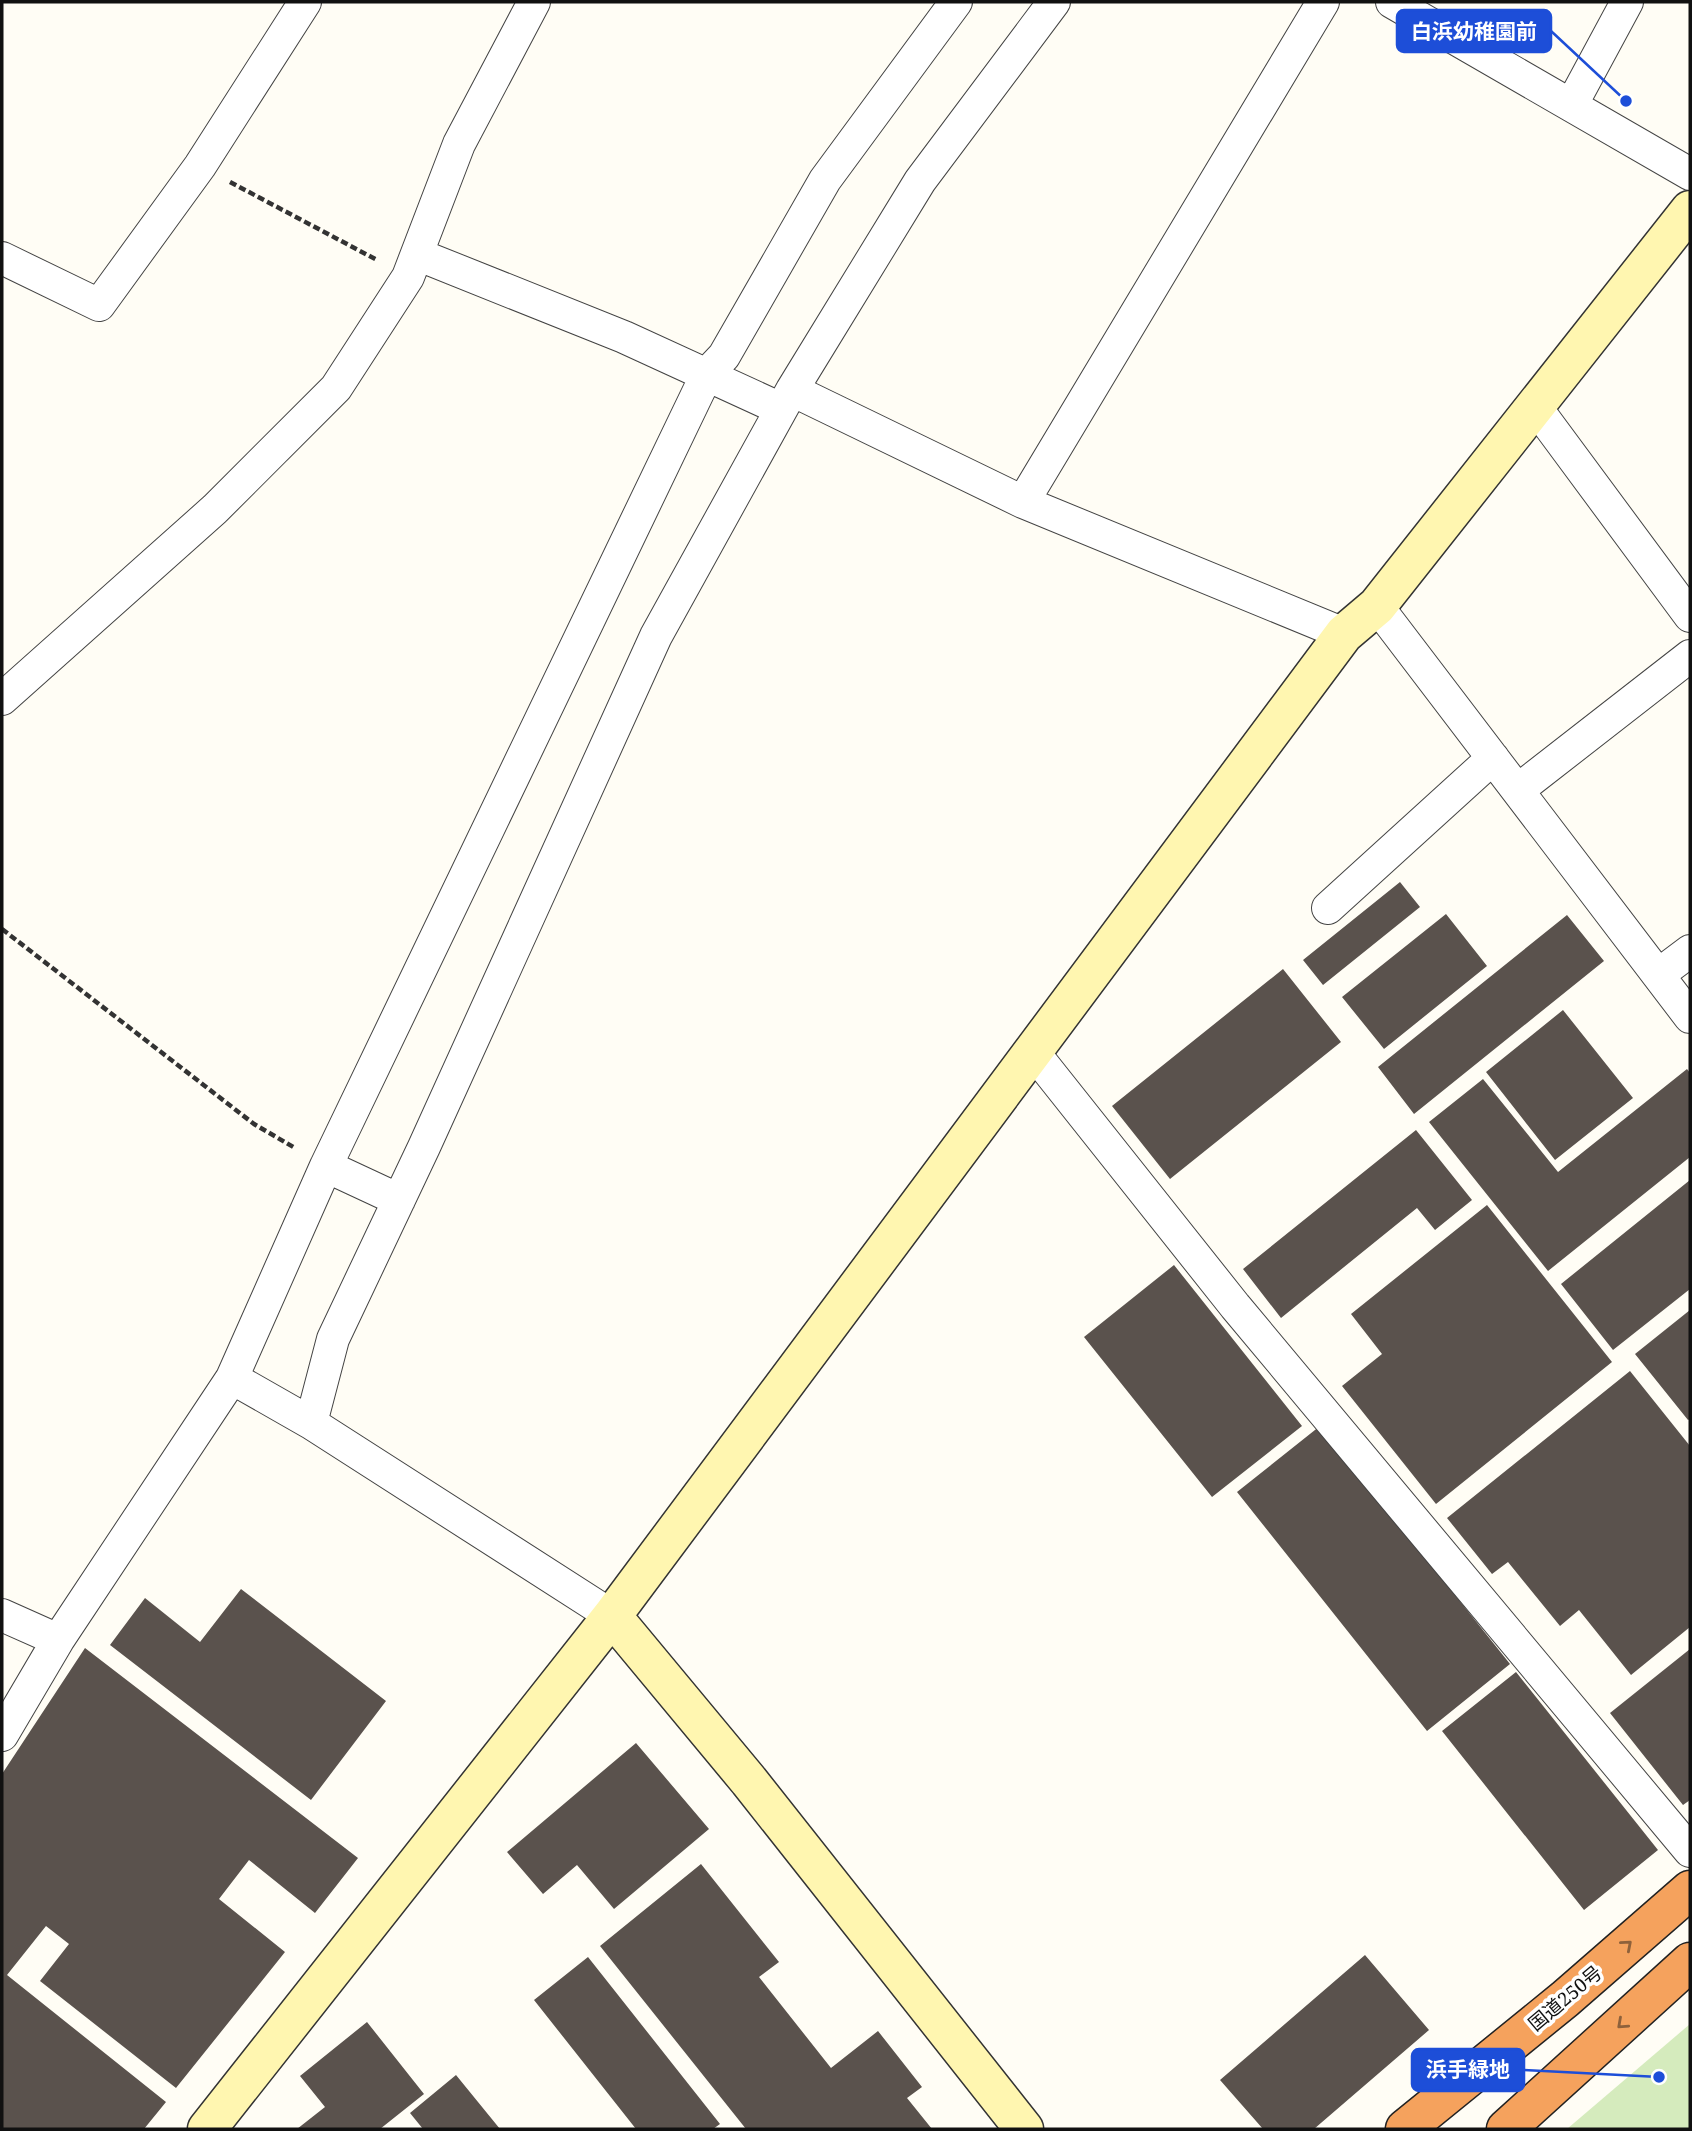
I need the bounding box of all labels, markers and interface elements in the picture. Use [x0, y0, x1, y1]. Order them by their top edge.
callout: 白浜幼稚園前 [1397, 10, 1551, 52]
text: 白浜幼稚園前 [1411, 17, 1537, 45]
one-way arrow [1619, 1941, 1632, 1953]
street label: 国道250号 [1523, 1959, 1607, 2037]
one-way arrow [1617, 2016, 1630, 2028]
callout: 浜手緑地 [1412, 2049, 1524, 2091]
text: 浜手緑地 [1426, 2055, 1510, 2083]

